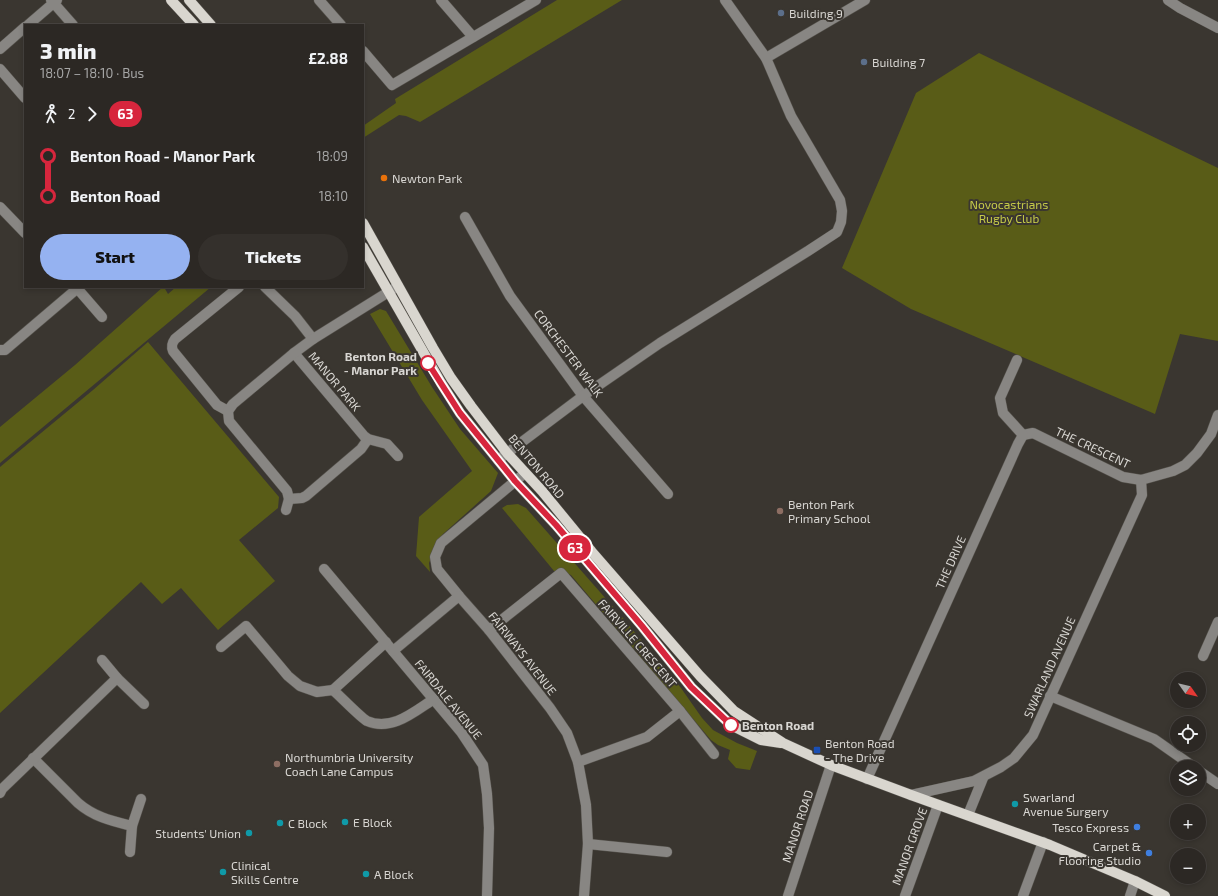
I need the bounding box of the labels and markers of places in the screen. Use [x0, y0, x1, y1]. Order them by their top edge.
place label: Building 9 [789, 6, 843, 20]
marker: Building 9 [776, 8, 786, 18]
place label: Building 7 [872, 55, 925, 69]
marker: Building 7 [859, 57, 869, 67]
place label: Newton Park [392, 171, 462, 185]
marker: Newton Park [379, 173, 389, 183]
place label: Benton Road - Manor Park [344, 349, 417, 377]
marker: Benton Road - Manor Park [420, 355, 436, 371]
place label: Benton Park Primary School [788, 497, 871, 525]
marker: Benton Park Primary School [775, 506, 785, 516]
marker: Benton Road [723, 717, 739, 733]
place label: Benton Road [742, 718, 814, 732]
place label: Benton Road - The Drive [825, 736, 895, 764]
marker: Benton Road - The Drive [812, 745, 822, 755]
place label: Northumbria University Coach Lane Campus [285, 750, 414, 778]
marker: Northumbria University Coach Lane Campus [272, 759, 282, 769]
place label: Swarland Avenue Surgery [1023, 790, 1109, 818]
marker: Swarland Avenue Surgery [1010, 799, 1020, 809]
place label: E Block [353, 815, 392, 829]
place label: C Block [288, 816, 327, 830]
marker: E Block [340, 817, 350, 827]
marker: C Block [275, 818, 285, 828]
place label: Tesco Express [1052, 820, 1129, 834]
marker: Tesco Express [1132, 822, 1142, 832]
place label: Students' Union [155, 826, 241, 840]
marker: Students' Union [244, 828, 254, 838]
place label: Carpet & Flooring Studio [1058, 839, 1141, 867]
marker: Carpet & Flooring Studio [1144, 848, 1154, 858]
place label: Clinical Skills Centre [231, 858, 299, 886]
marker: Clinical Skills Centre [218, 867, 228, 877]
place label: A Block [374, 867, 414, 881]
marker: A Block [361, 869, 371, 879]

